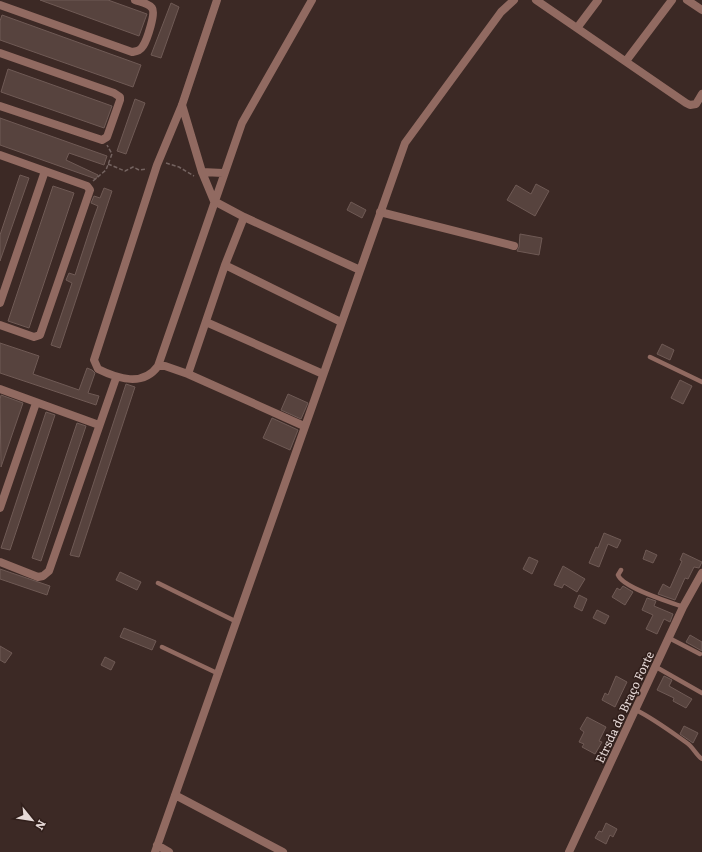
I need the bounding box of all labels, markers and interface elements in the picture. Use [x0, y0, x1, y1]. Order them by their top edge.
street label: Etrsda do Braço Forte [590, 648, 658, 766]
north arrow [12, 800, 52, 840]
text: N [32, 818, 51, 833]

